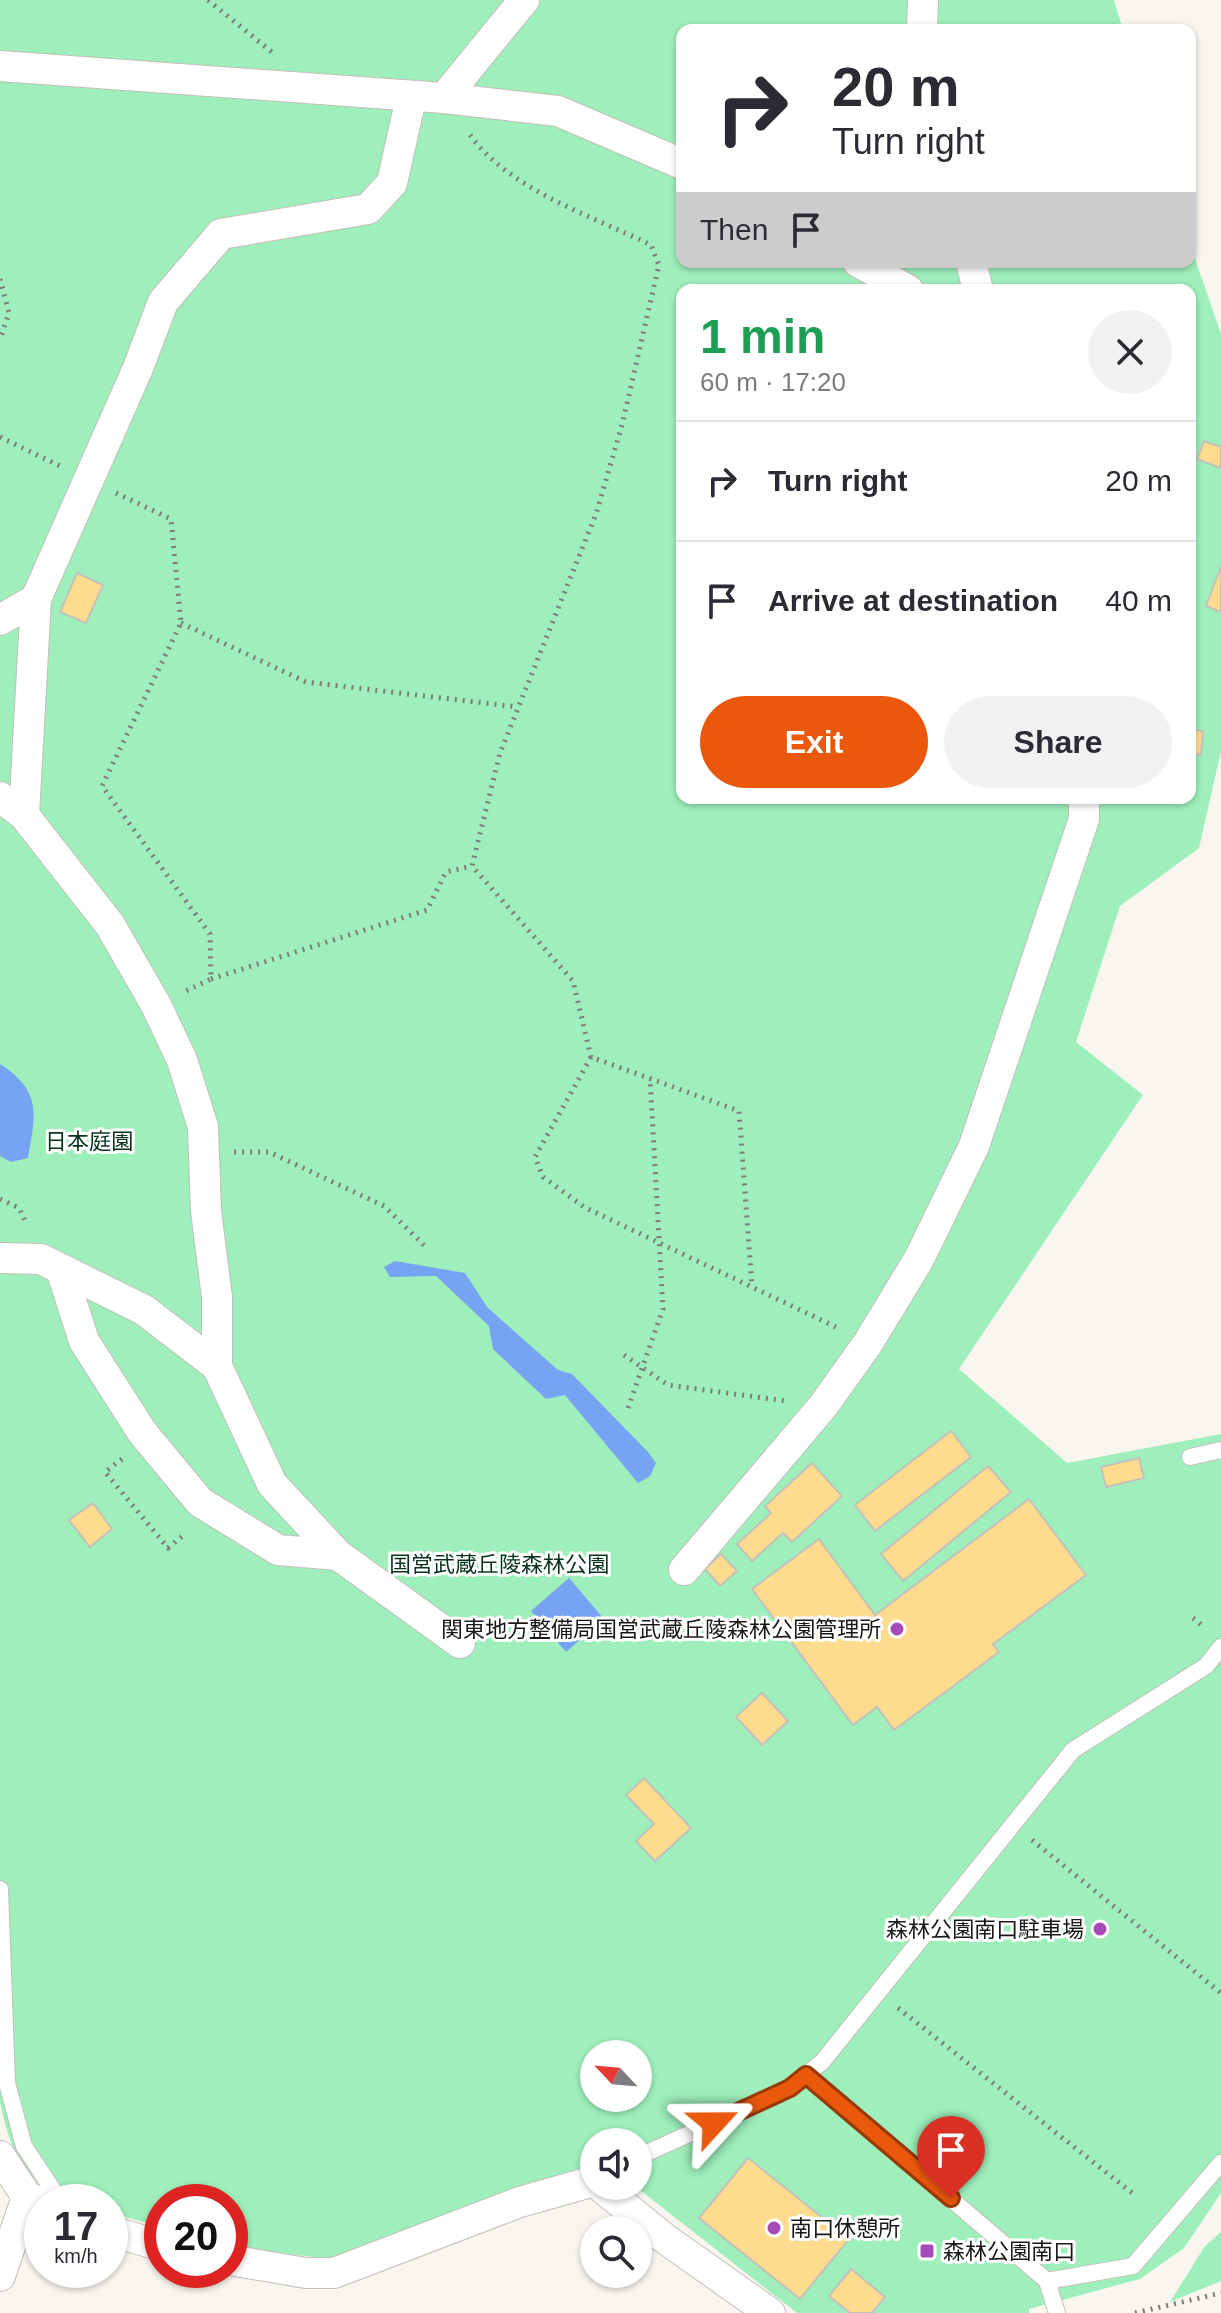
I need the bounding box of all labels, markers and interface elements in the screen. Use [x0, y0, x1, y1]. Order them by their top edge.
text: 20 m [832, 55, 960, 118]
icon: right [700, 56, 804, 160]
text: Turn right [832, 121, 985, 162]
icon: arrive [784, 208, 828, 252]
text: Then [700, 213, 768, 246]
text: 1 min [700, 310, 825, 363]
button: close [1088, 310, 1172, 394]
text: 60 m · 17:20 [700, 367, 846, 397]
icon: right [700, 459, 744, 503]
text: Turn right [768, 464, 907, 497]
text: 20 m [1105, 464, 1172, 497]
icon: arrive [700, 579, 744, 623]
text: Arrive at destination [768, 584, 1058, 617]
text: 40 m [1105, 584, 1172, 617]
button: Exit [700, 696, 928, 788]
button: Share [944, 696, 1172, 788]
park label: 日本庭園 [45, 1129, 133, 1154]
park label: 国営武蔵丘陵森林公園 [389, 1552, 609, 1577]
place label: 関東地方整備局国営武蔵丘陵森林公園管理所 [441, 1617, 881, 1642]
marker: 関東地方整備局国営武蔵丘陵森林公園管理所 [888, 1620, 906, 1638]
place label: 森林公園南口駐車場 [886, 1917, 1084, 1942]
marker: 森林公園南口駐車場 [1091, 1920, 1109, 1938]
north arrow [580, 2040, 652, 2112]
map controls [580, 2040, 652, 2288]
position arrow [672, 2081, 756, 2165]
pin [917, 2116, 985, 2198]
button: sound [580, 2128, 652, 2200]
icon: arrive [929, 2128, 973, 2172]
speed limit sign: 20 [144, 2184, 248, 2288]
text: 17 [54, 2204, 98, 2248]
button: search [580, 2216, 652, 2288]
place label: 南口休憩所 [790, 2216, 900, 2241]
marker: 南口休憩所 [765, 2219, 783, 2237]
place label: 森林公園南口 [943, 2239, 1075, 2264]
marker: 森林公園南口 [918, 2242, 936, 2260]
text: km/h [54, 2245, 98, 2267]

